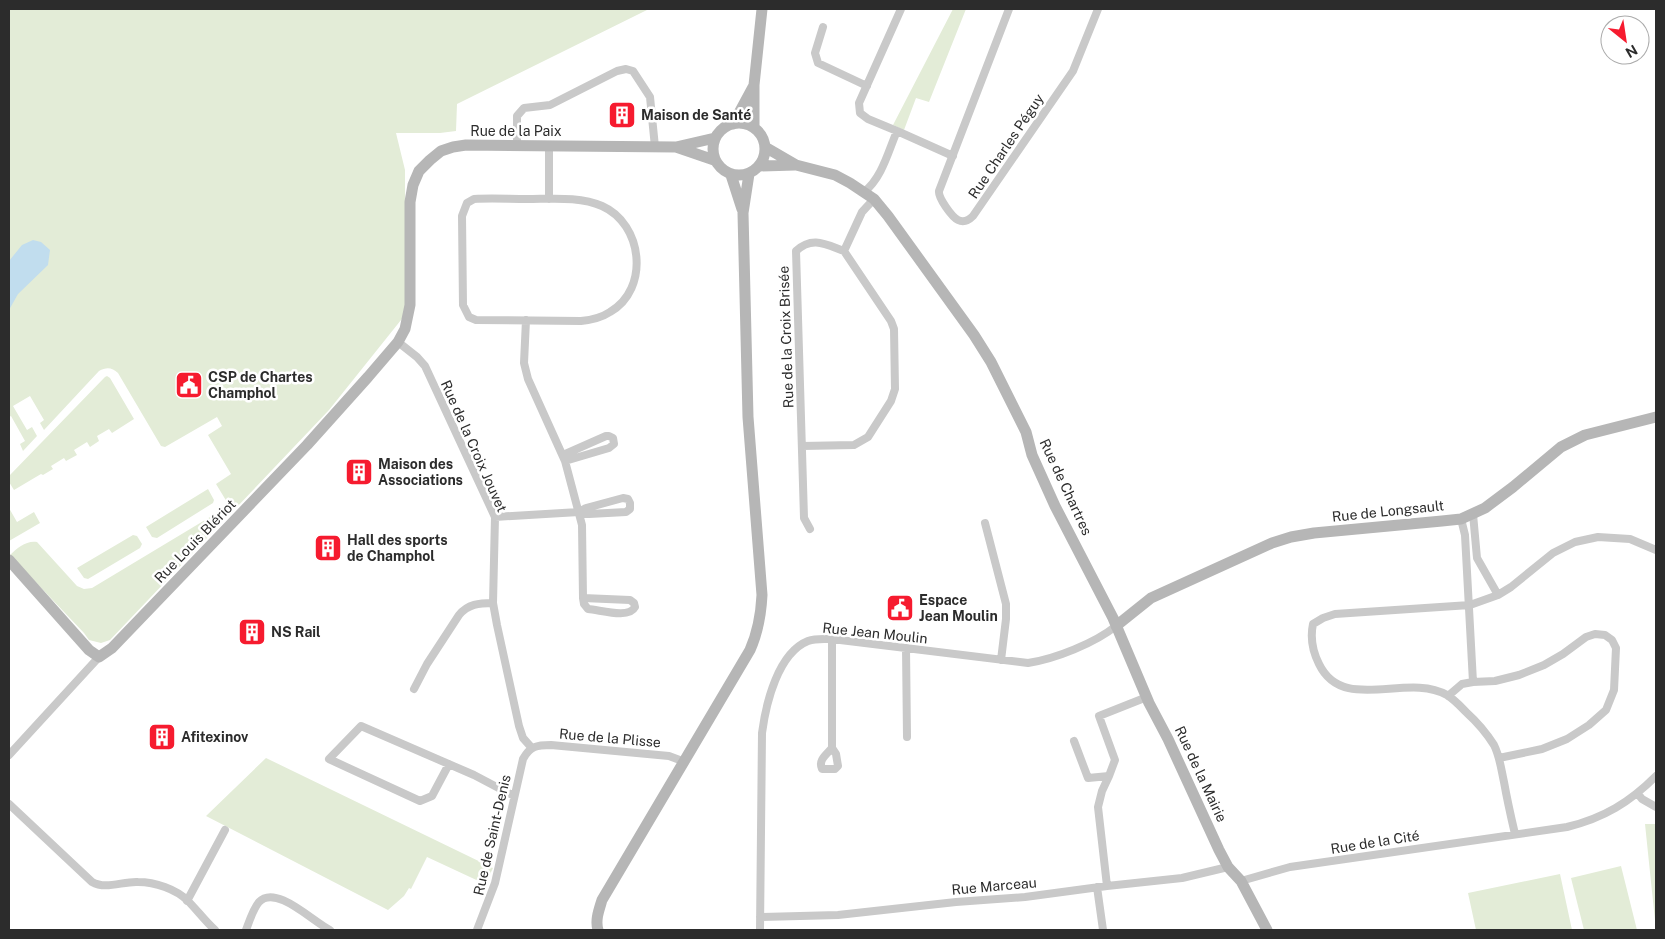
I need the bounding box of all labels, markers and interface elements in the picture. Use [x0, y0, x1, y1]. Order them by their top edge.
north arrow [1600, 15, 1650, 65]
text: N [1623, 42, 1640, 61]
street label: Rue Charles Péguy [965, 90, 1047, 201]
building icon: Maison de Santé [607, 100, 637, 130]
place label: Maison de Santé [641, 107, 751, 123]
street label: Rue de la Paix [470, 123, 562, 139]
street label: Rue de la Croix Brisée [776, 265, 796, 408]
place label: CSP de Chartes Champhol [208, 369, 313, 401]
public building icon: CSP de Chartes Champhol [174, 370, 204, 400]
street label: Rue de la Croix Jouvet [438, 378, 510, 514]
street label: Rue de Chartres [1037, 436, 1095, 538]
place label: Maison des Associations [378, 456, 463, 488]
building icon: Maison des Associations [344, 457, 374, 487]
street label: Rue Louis Blériot [151, 496, 239, 586]
street label: Rue de Longsault [1331, 497, 1445, 525]
place label: Hall des sports de Champhol [347, 532, 448, 564]
building icon: Hall des sports de Champhol [313, 533, 343, 563]
place label: Espace Jean Moulin [919, 592, 998, 624]
public building icon: Espace Jean Moulin [885, 593, 915, 623]
building icon: NS Rail [237, 617, 267, 647]
street label: Rue Jean Moulin [822, 620, 928, 646]
place label: NS Rail [271, 624, 321, 640]
building icon: Afitexinov [147, 722, 177, 752]
street label: Rue de la Mairie [1172, 724, 1230, 825]
street label: Rue de la Plisse [558, 726, 662, 750]
place label: Afitexinov [181, 729, 249, 745]
street label: Rue de Saint-Denis [470, 773, 514, 897]
street label: Rue de la Cité [1329, 827, 1421, 857]
street label: Rue Marceau [951, 874, 1037, 898]

